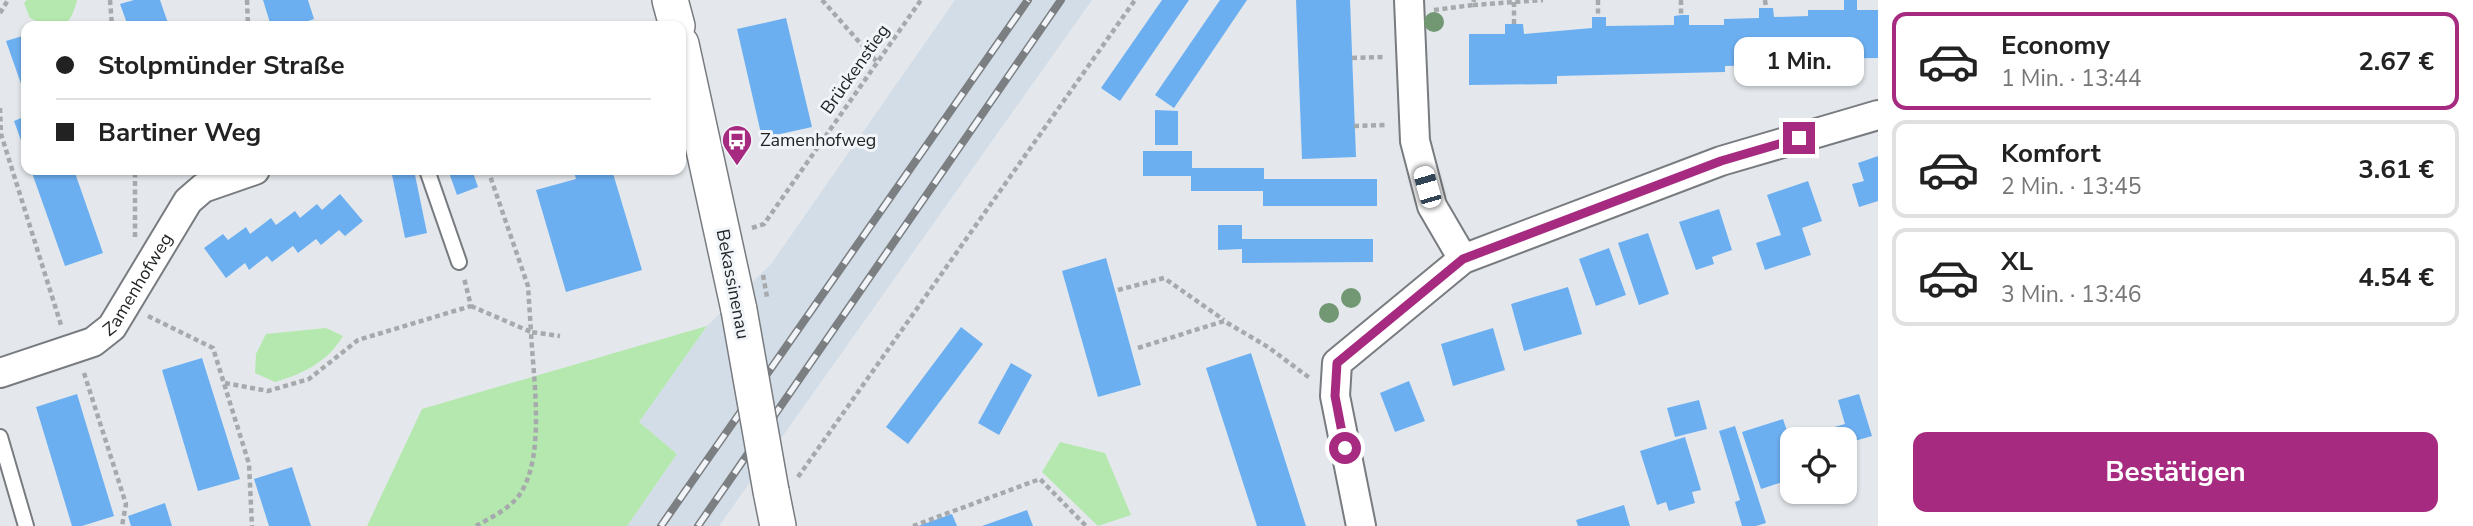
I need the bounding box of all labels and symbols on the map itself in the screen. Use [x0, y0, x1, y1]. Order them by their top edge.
street label: Brückenstieg [815, 19, 895, 119]
callout: 1 Min. [1734, 37, 1864, 86]
route end [1783, 122, 1815, 154]
bus stop icon: Zamenhofweg [720, 123, 754, 167]
place label: Zamenhofweg [760, 128, 876, 152]
car [1412, 164, 1443, 210]
street label: Bekassinenau [711, 227, 755, 341]
street label: Zamenhofweg [98, 228, 178, 342]
route start [1329, 432, 1361, 464]

